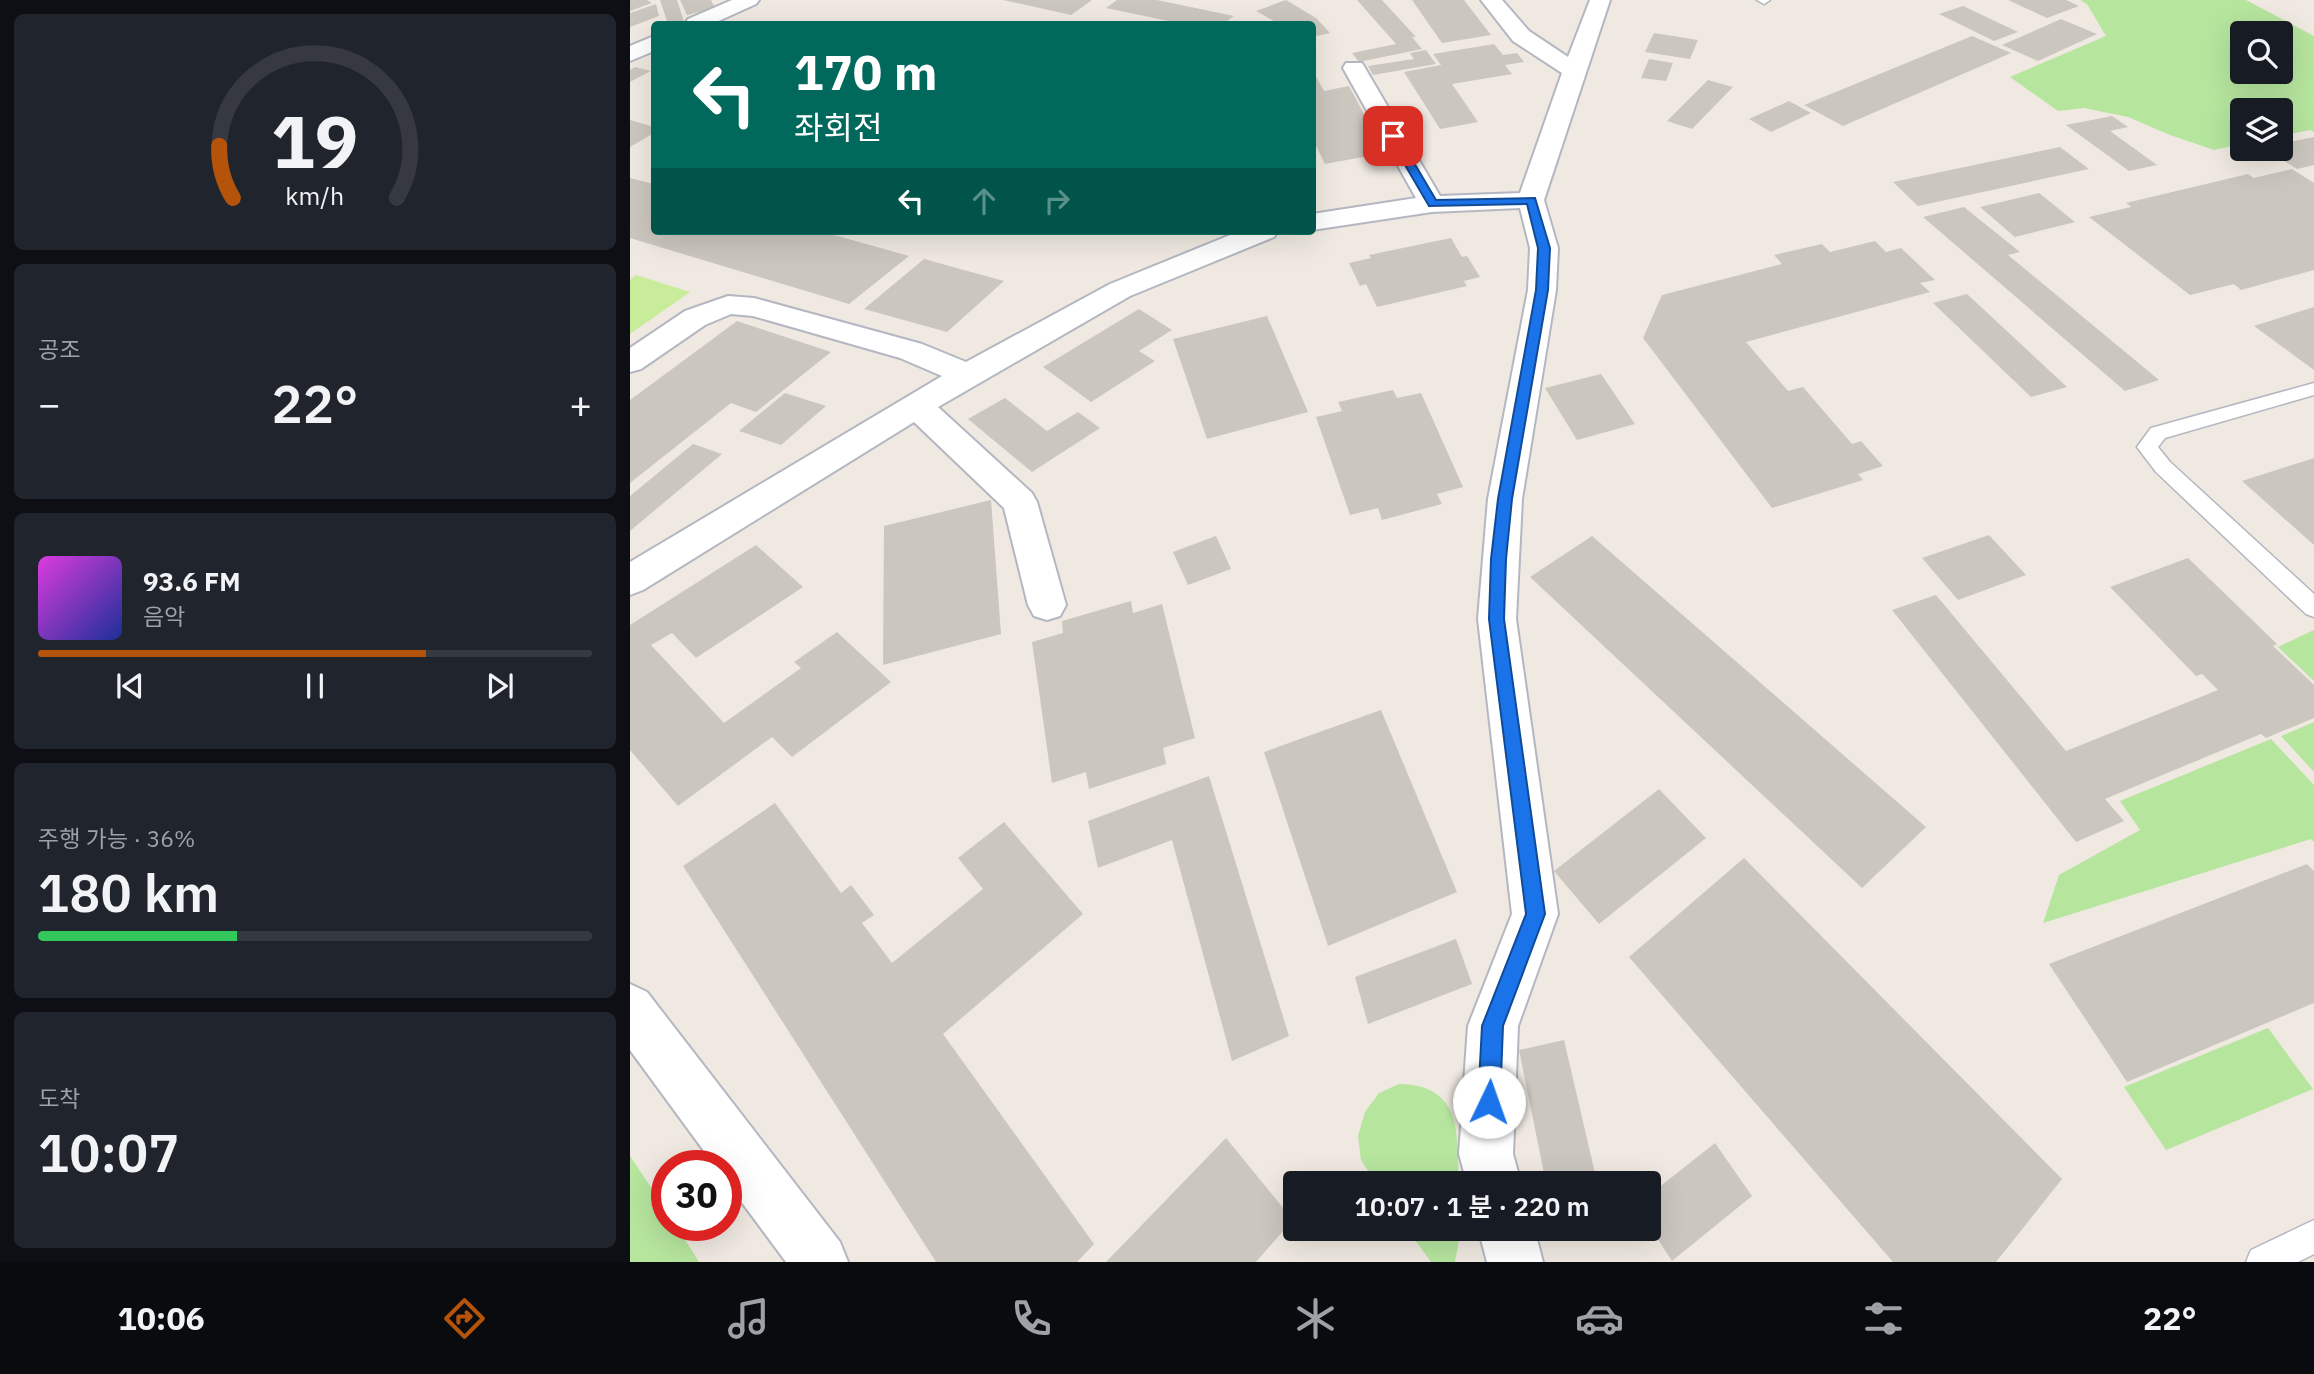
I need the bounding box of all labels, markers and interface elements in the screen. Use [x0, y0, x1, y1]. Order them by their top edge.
map controls [2230, 21, 2293, 161]
button: search [2230, 21, 2293, 84]
text: 170 m [794, 40, 938, 103]
icon: left [679, 49, 770, 140]
text: 19 [271, 93, 359, 188]
button: layers [2230, 98, 2293, 161]
text: 좌회전 [794, 106, 882, 148]
pin [1363, 106, 1423, 166]
icon: arrive [1374, 117, 1412, 155]
text: km/h [286, 179, 344, 212]
icon: left [892, 182, 930, 220]
icon: ahead [965, 182, 1003, 220]
icon: right [1038, 182, 1076, 220]
text: 공조 [38, 334, 80, 364]
text: 22° [272, 370, 358, 437]
text: − [38, 379, 61, 428]
text: + [569, 379, 592, 428]
text: 93.6 FM [143, 564, 241, 598]
text: 음악 [143, 601, 185, 631]
icon: previous [111, 667, 149, 705]
icon: pause [296, 667, 334, 705]
icon: next [481, 667, 519, 705]
text: 주행 가능 · 36% [38, 823, 195, 853]
text: 180 km [38, 859, 219, 926]
position arrow [1452, 1065, 1526, 1139]
text: 도착 [38, 1083, 80, 1113]
text: 10:07 [38, 1119, 179, 1186]
speed limit sign: 30 [651, 1150, 742, 1241]
text: 10:07 · 1 분 · 220 m [1354, 1189, 1590, 1223]
icon: directions [440, 1294, 489, 1343]
icon: music [724, 1294, 773, 1343]
icon: phone [1007, 1294, 1056, 1343]
icon: climate [1291, 1294, 1340, 1343]
icon: car [1575, 1294, 1624, 1343]
icon: filters [1859, 1294, 1908, 1343]
text: 10:06 [117, 1297, 205, 1339]
text: 22° [2143, 1297, 2197, 1339]

